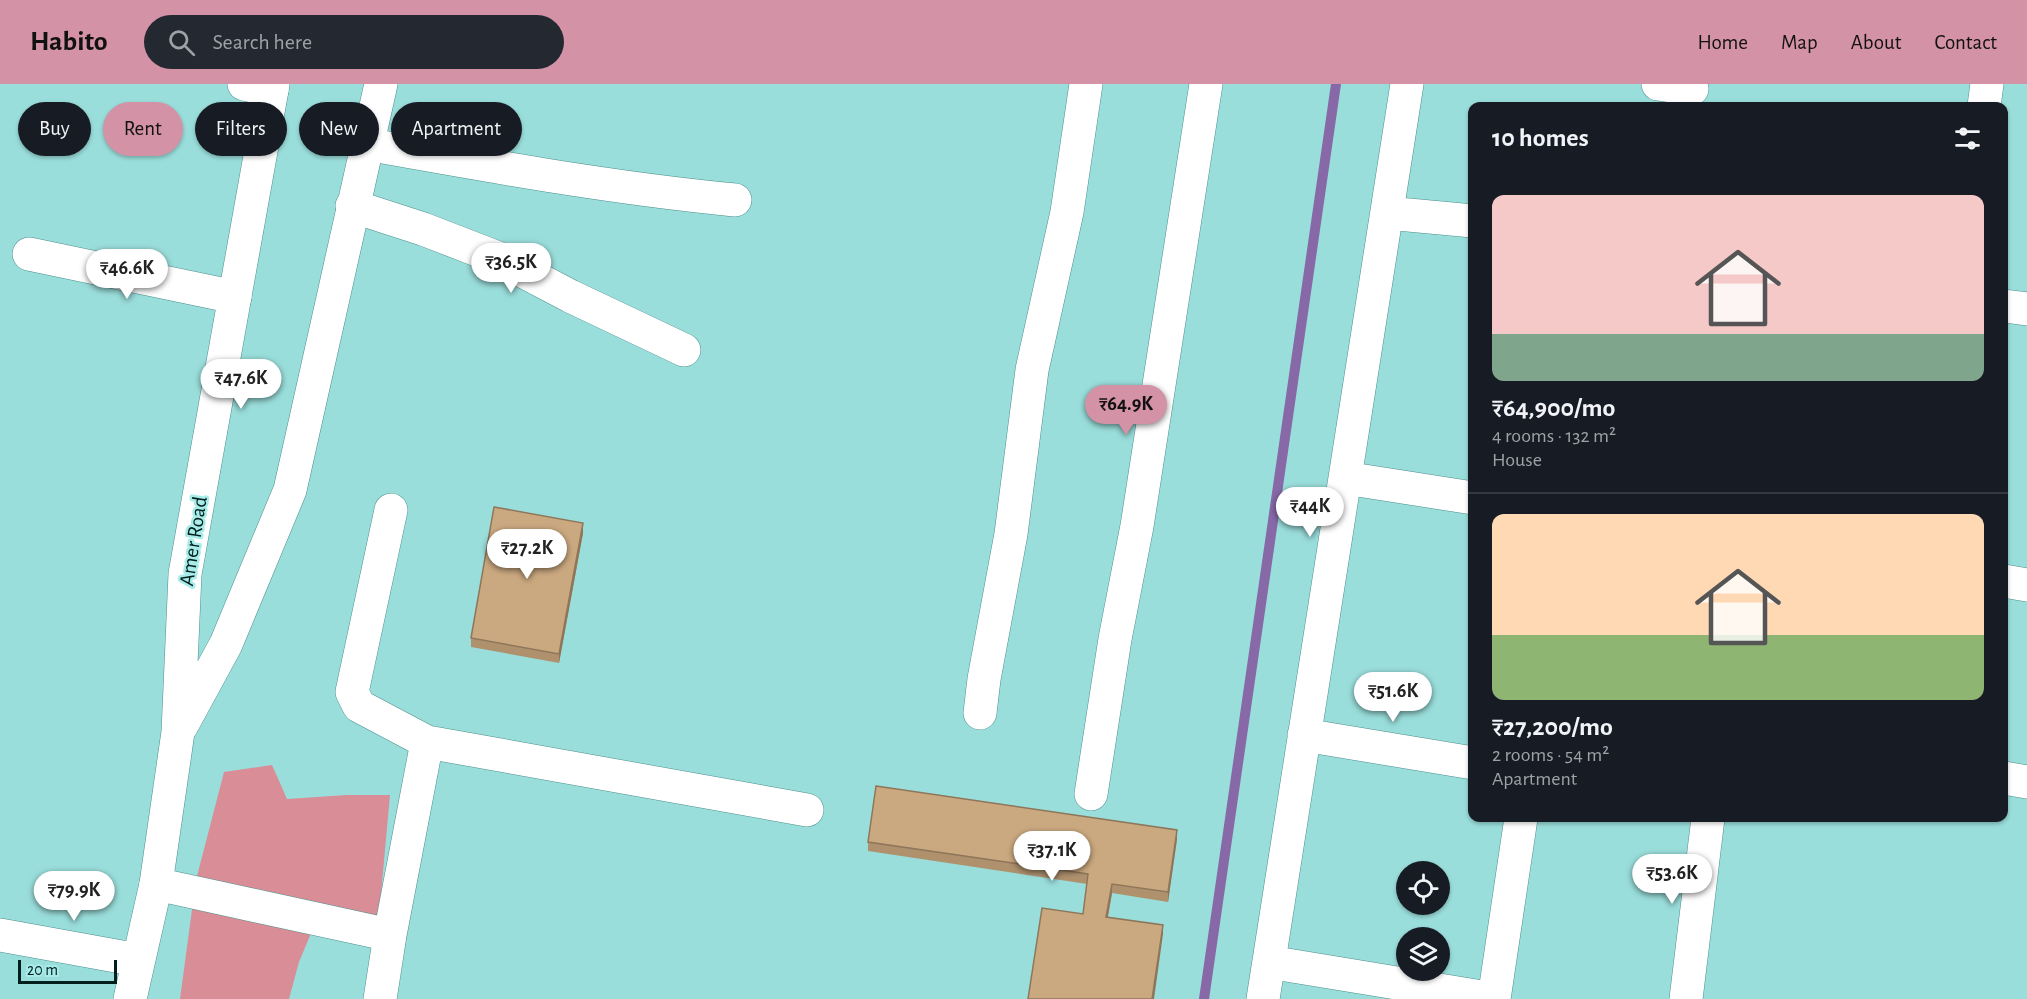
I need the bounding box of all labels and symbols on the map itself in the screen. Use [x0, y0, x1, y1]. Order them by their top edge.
pin: ₹36.5K [462, 243, 560, 294]
pin: ₹46.6K [78, 249, 176, 300]
pin: ₹47.6K [192, 359, 290, 410]
pin: ₹64.9K [1077, 385, 1175, 436]
pin: ₹44K [1274, 487, 1346, 538]
street label: Amer Road [176, 495, 211, 587]
pin: ₹27.2K [478, 529, 576, 580]
pin: ₹51.6K [1344, 672, 1442, 723]
pin: ₹37.1K [1003, 831, 1101, 882]
pin: ₹53.6K [1623, 854, 1721, 905]
pin: ₹79.9K [25, 871, 123, 922]
scale bar [18, 957, 117, 984]

